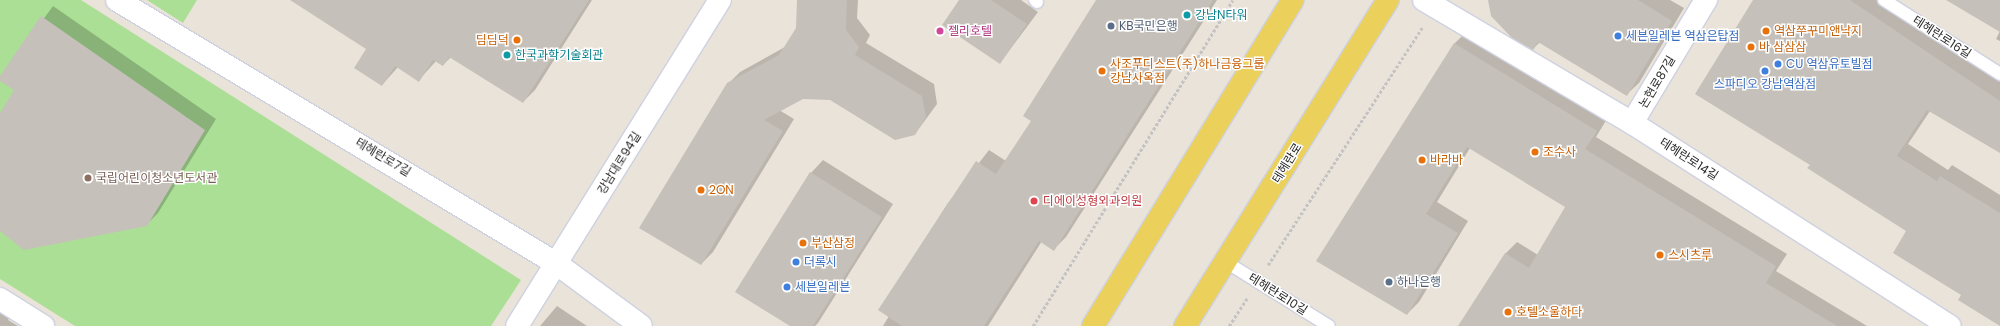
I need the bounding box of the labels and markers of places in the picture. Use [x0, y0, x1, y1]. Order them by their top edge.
place label: 강남N타워 [1195, 8, 1248, 22]
marker: 강남N타워 [1182, 10, 1192, 20]
place label: KB국민은행 [1119, 19, 1178, 33]
marker: KB국민은행 [1106, 21, 1116, 31]
place label: 젤리호텔 [948, 24, 992, 38]
place label: 역삼쭈꾸미앤낙지 [1774, 24, 1862, 38]
marker: 젤리호텔 [935, 26, 945, 36]
marker: 역삼쭈꾸미앤낙지 [1761, 26, 1771, 36]
place label: 세븐일레븐 역삼은탑점 [1626, 29, 1740, 43]
marker: 세븐일레븐 역삼은탑점 [1613, 31, 1623, 41]
place label: 딤딤덕 [476, 33, 509, 47]
marker: 딤딤덕 [512, 35, 522, 45]
place label: 바 삼삼삼 [1759, 40, 1806, 54]
marker: 바 삼삼삼 [1746, 42, 1756, 52]
place label: 한국과학기술회관 [515, 48, 603, 62]
marker: 한국과학기술회관 [502, 50, 512, 60]
place label: 사조푸디스트(주)하나금융그룹 강남사옥점 [1110, 57, 1264, 85]
place label: CU 역삼유토빌점 [1786, 57, 1873, 71]
marker: CU 역삼유토빌점 [1773, 59, 1783, 69]
marker: 사조푸디스트(주)하나금융그룹 강남사옥점 [1097, 66, 1107, 76]
marker: 스파디오 강남역삼점 [1760, 66, 1770, 76]
place label: 스파디오 강남역삼점 [1714, 77, 1816, 91]
place label: 조수사 [1543, 145, 1576, 159]
marker: 조수사 [1530, 147, 1540, 157]
place label: 바라바 [1430, 153, 1463, 167]
marker: 바라바 [1417, 155, 1427, 165]
place label: 국립어린이청소년도서관 [96, 171, 217, 185]
marker: 국립어린이청소년도서관 [83, 173, 93, 183]
place label: 2ON [709, 183, 734, 197]
marker: 2ON [696, 185, 706, 195]
place label: 디에이성형외과의원 [1043, 194, 1142, 208]
marker: 디에이성형외과의원 [1028, 195, 1040, 207]
place label: 부산삼정 [811, 236, 855, 250]
marker: 부산삼정 [798, 238, 808, 248]
place label: 스시츠루 [1668, 248, 1712, 262]
marker: 스시츠루 [1655, 250, 1665, 260]
place label: 더록시 [804, 255, 837, 269]
marker: 더록시 [791, 257, 801, 267]
place label: 하나은행 [1397, 275, 1441, 289]
marker: 하나은행 [1384, 277, 1394, 287]
place label: 세븐일레븐 [795, 280, 850, 294]
marker: 세븐일레븐 [782, 282, 792, 292]
place label: 호텔소울하다 [1516, 305, 1582, 319]
marker: 호텔소울하다 [1503, 307, 1513, 317]

